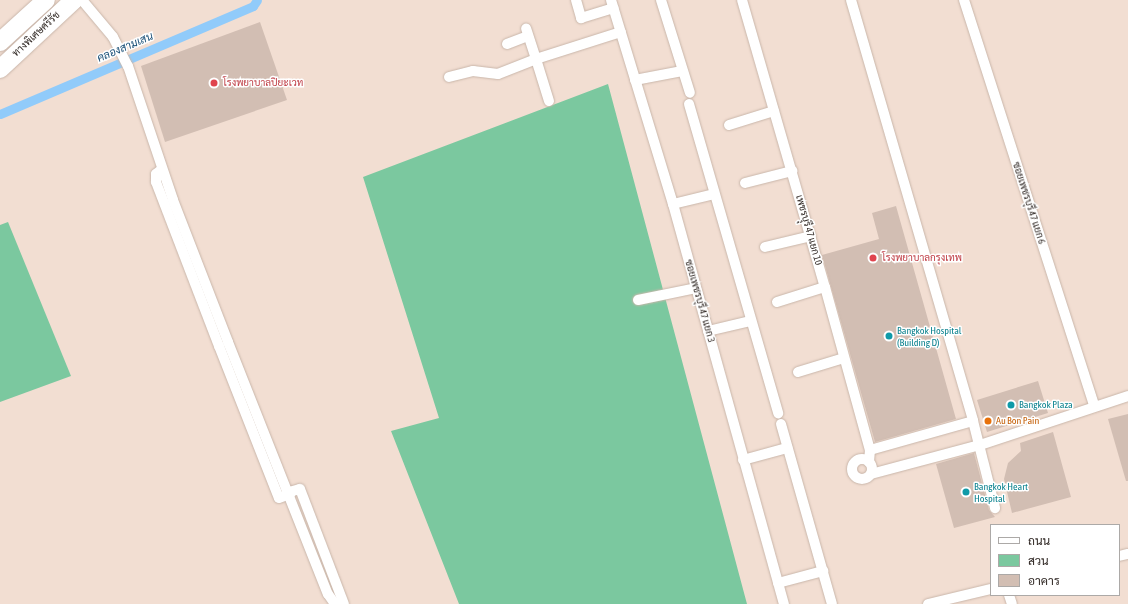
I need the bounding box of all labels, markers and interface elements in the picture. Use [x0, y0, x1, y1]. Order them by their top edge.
street label: ทางพิเศษศรีรัช [10, 9, 62, 59]
water label: คลองสามเสน [95, 29, 155, 65]
marker: โรงพยาบาลปิยะเวท [208, 77, 220, 89]
place label: โรงพยาบาลปิยะเวท [223, 77, 303, 89]
street label: ซอยเพชรบุรี 47 แยก 6 [1010, 160, 1048, 246]
street label: เพชรบุุรี 47 แยก 10 [793, 193, 825, 267]
marker: โรงพยาบาลกรุงเทพ [867, 252, 879, 264]
place label: โรงพยาบาลกรุงเทพ [882, 252, 962, 264]
street label: ซอยเพชรบุรี 47 แยก 3 [682, 258, 718, 344]
place label: Bangkok Hospital (Building D) [897, 324, 961, 348]
marker: Bangkok Hospital (Building D) [884, 331, 894, 341]
place label: Bangkok Plaza [1019, 399, 1073, 411]
marker: Bangkok Plaza [1006, 400, 1016, 410]
place label: Au Bon Pain [996, 415, 1039, 427]
marker: Au Bon Pain [983, 416, 993, 426]
place label: Bangkok Heart Hospital [974, 480, 1028, 504]
marker: Bangkok Heart Hospital [961, 487, 971, 497]
legend [990, 524, 1120, 596]
text: ถนน [1028, 534, 1050, 548]
text: สวน [1028, 554, 1049, 568]
text: อาคาร [1028, 574, 1060, 588]

